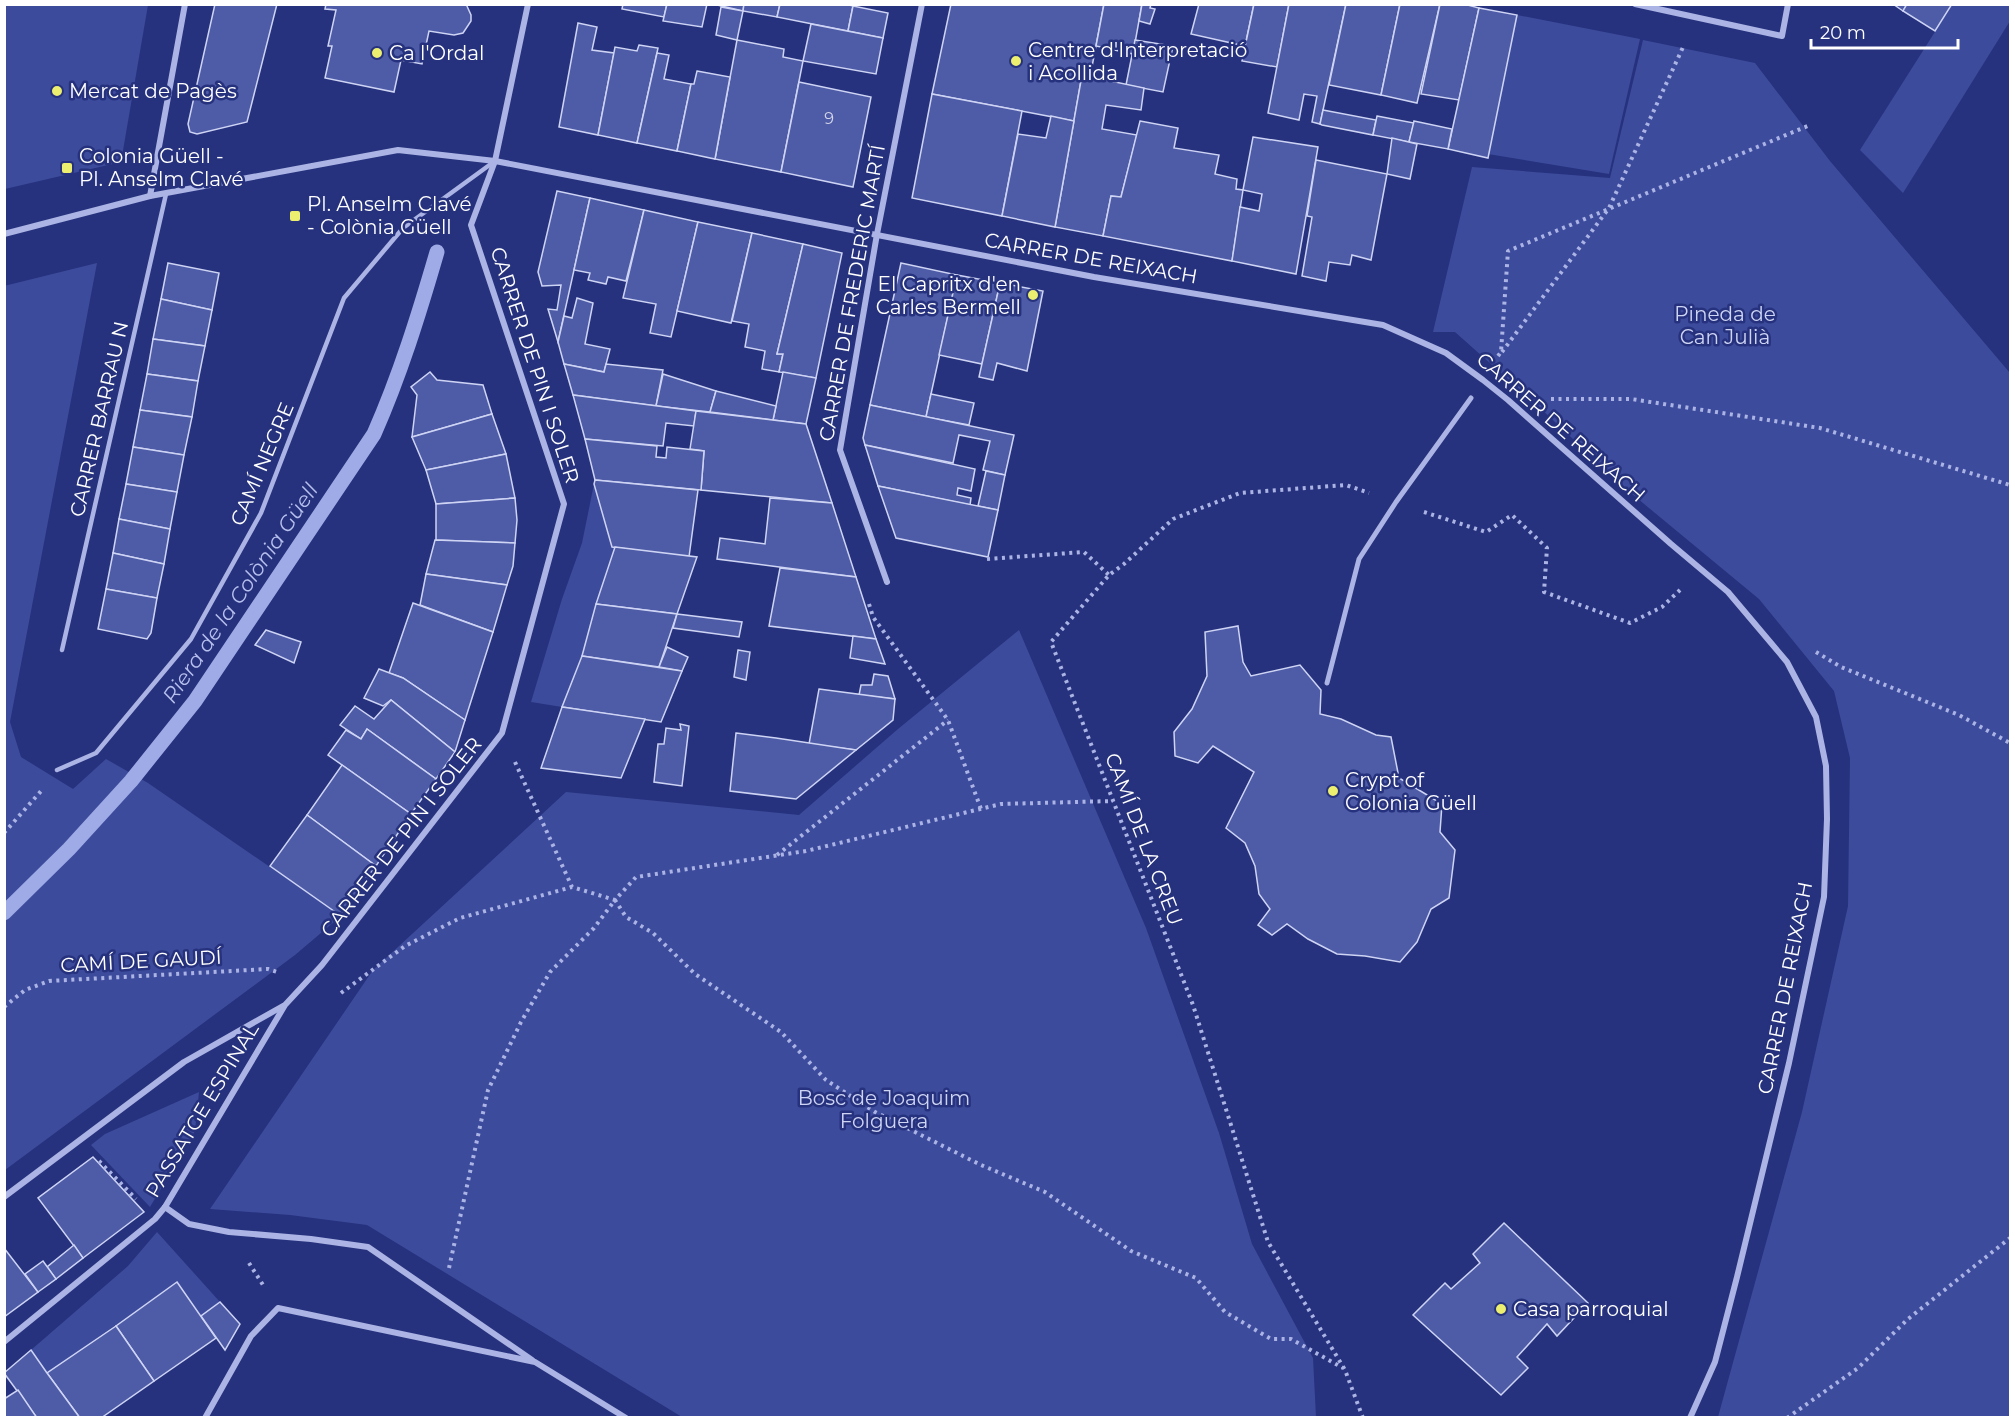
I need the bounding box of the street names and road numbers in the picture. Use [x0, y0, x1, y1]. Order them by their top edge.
street label: CARRER DE FREDERIC MARTÍ [814, 142, 890, 443]
street label: CARRER DE REIXACH [983, 227, 1199, 289]
street label: CARRER DE PIN I SOLER [485, 244, 585, 486]
street label: CARRER BARRAU N [65, 319, 133, 519]
street label: CARRER DE REIXACH [1472, 347, 1650, 507]
street label: CAMÍ NEGRE [225, 399, 299, 529]
street label: CARRER DE PIN I SOLER [316, 732, 486, 942]
street label: CAMÍ DE LA CREU [1100, 749, 1188, 929]
street label: CARRER DE REIXACH [1753, 880, 1817, 1096]
street label: CAMÍ DE GAUDÍ [60, 945, 223, 977]
street label: PASSATGE ESPINAL [140, 1018, 264, 1202]

